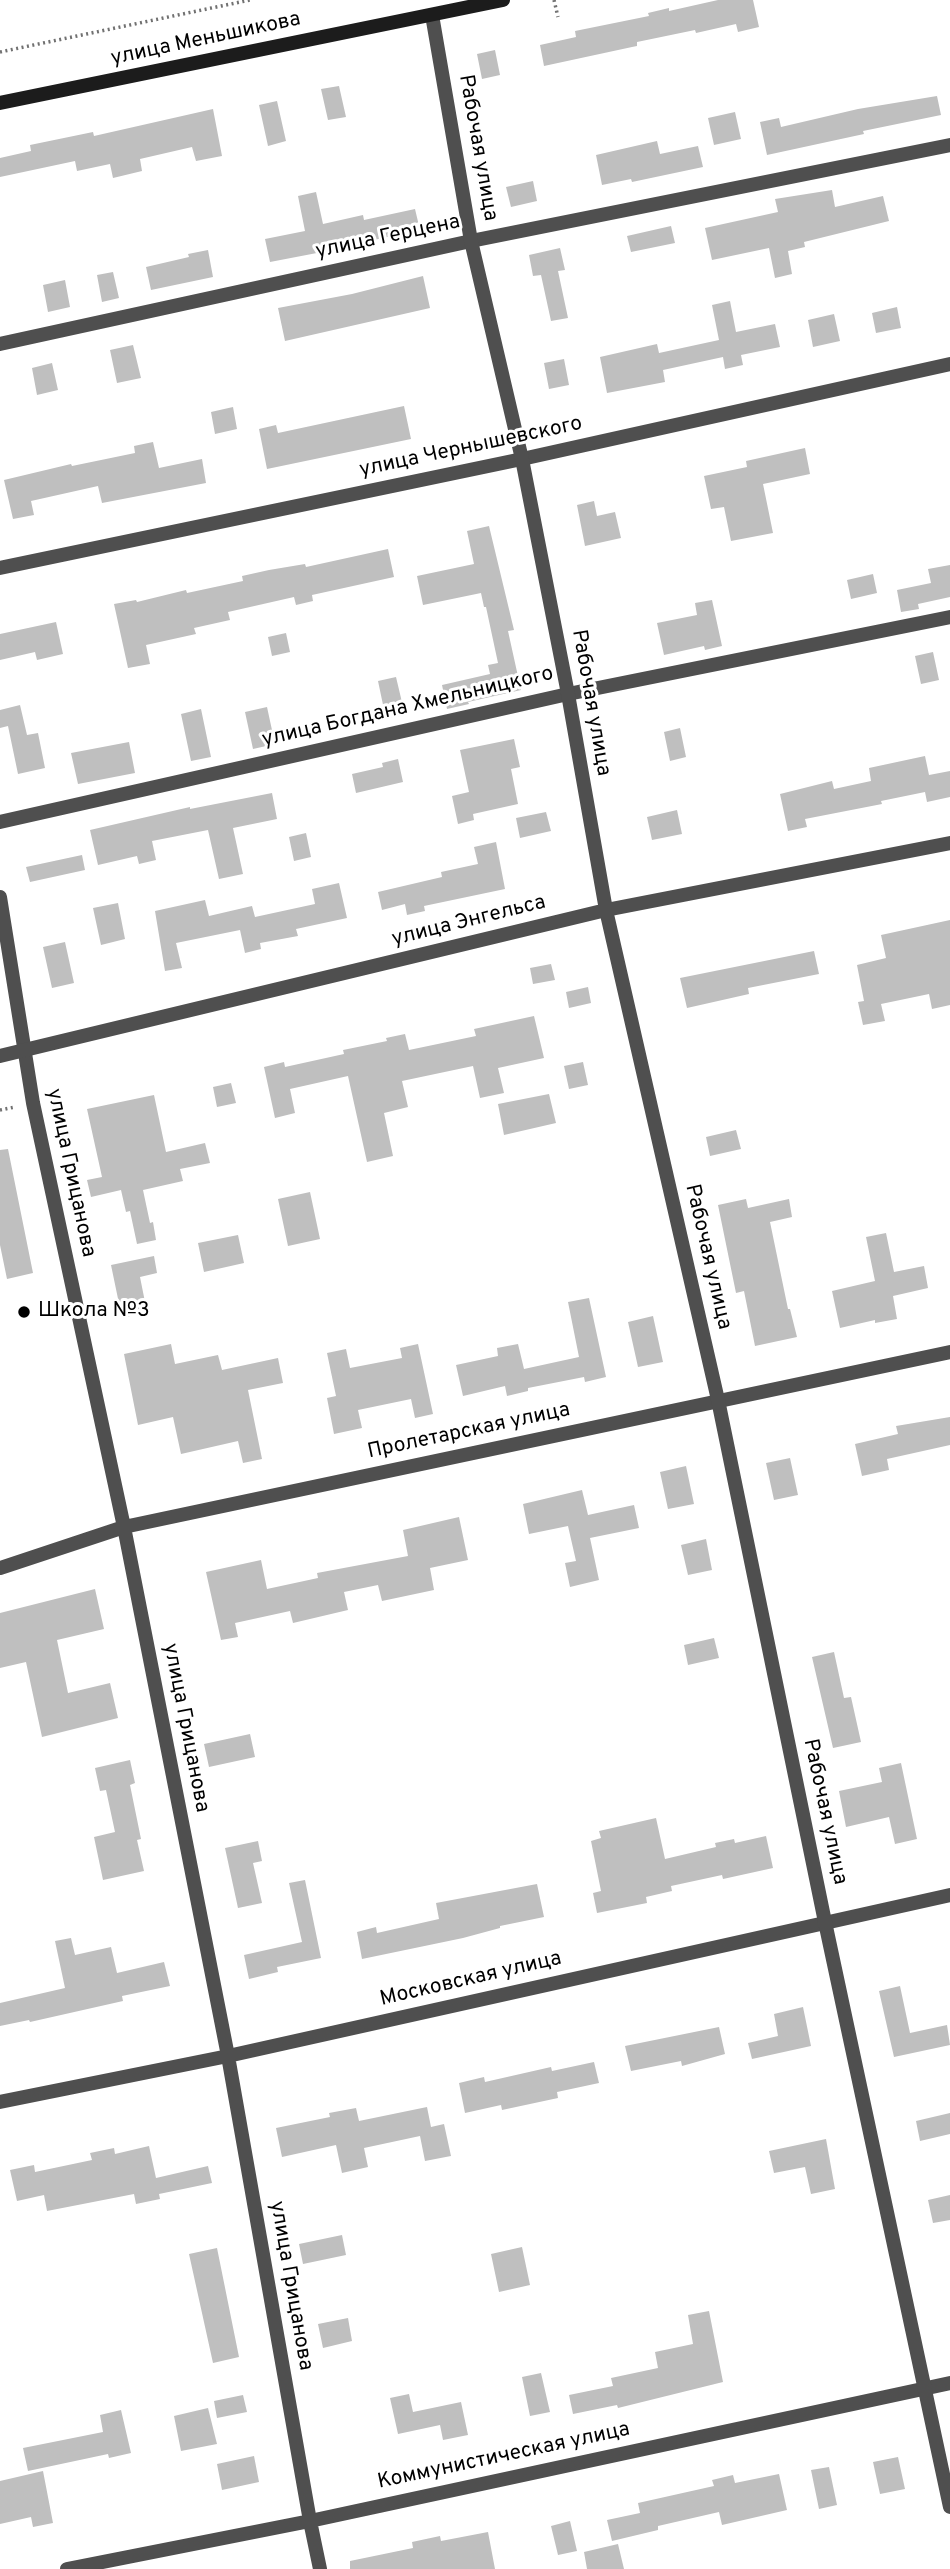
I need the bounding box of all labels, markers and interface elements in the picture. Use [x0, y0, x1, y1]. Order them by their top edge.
street label: улица Меньшикова [109, 8, 303, 72]
street label: Рабочая улица [452, 73, 502, 223]
street label: улица Герцена [314, 210, 462, 266]
street label: улица Чернышевского [357, 412, 585, 484]
street label: Рабочая улица [565, 628, 615, 778]
street label: улица Богдана Хмельницкого [260, 662, 556, 754]
street label: улица Энгельса [390, 891, 548, 953]
street label: улица Грицанова [40, 1086, 100, 1260]
street label: Рабочая улица [678, 1182, 736, 1332]
place label: Школа №3 [38, 1299, 150, 1325]
marker: Школа №3 [16, 1304, 32, 1320]
street label: Пролетарская улица [366, 1398, 572, 1466]
street label: улица Грицанова [156, 1641, 214, 1815]
street label: Рабочая улица [796, 1737, 852, 1887]
street label: Московская улица [378, 1947, 564, 2013]
street label: улица Грицанова [263, 2199, 317, 2373]
street label: Коммунистическая улица [376, 2418, 632, 2496]

